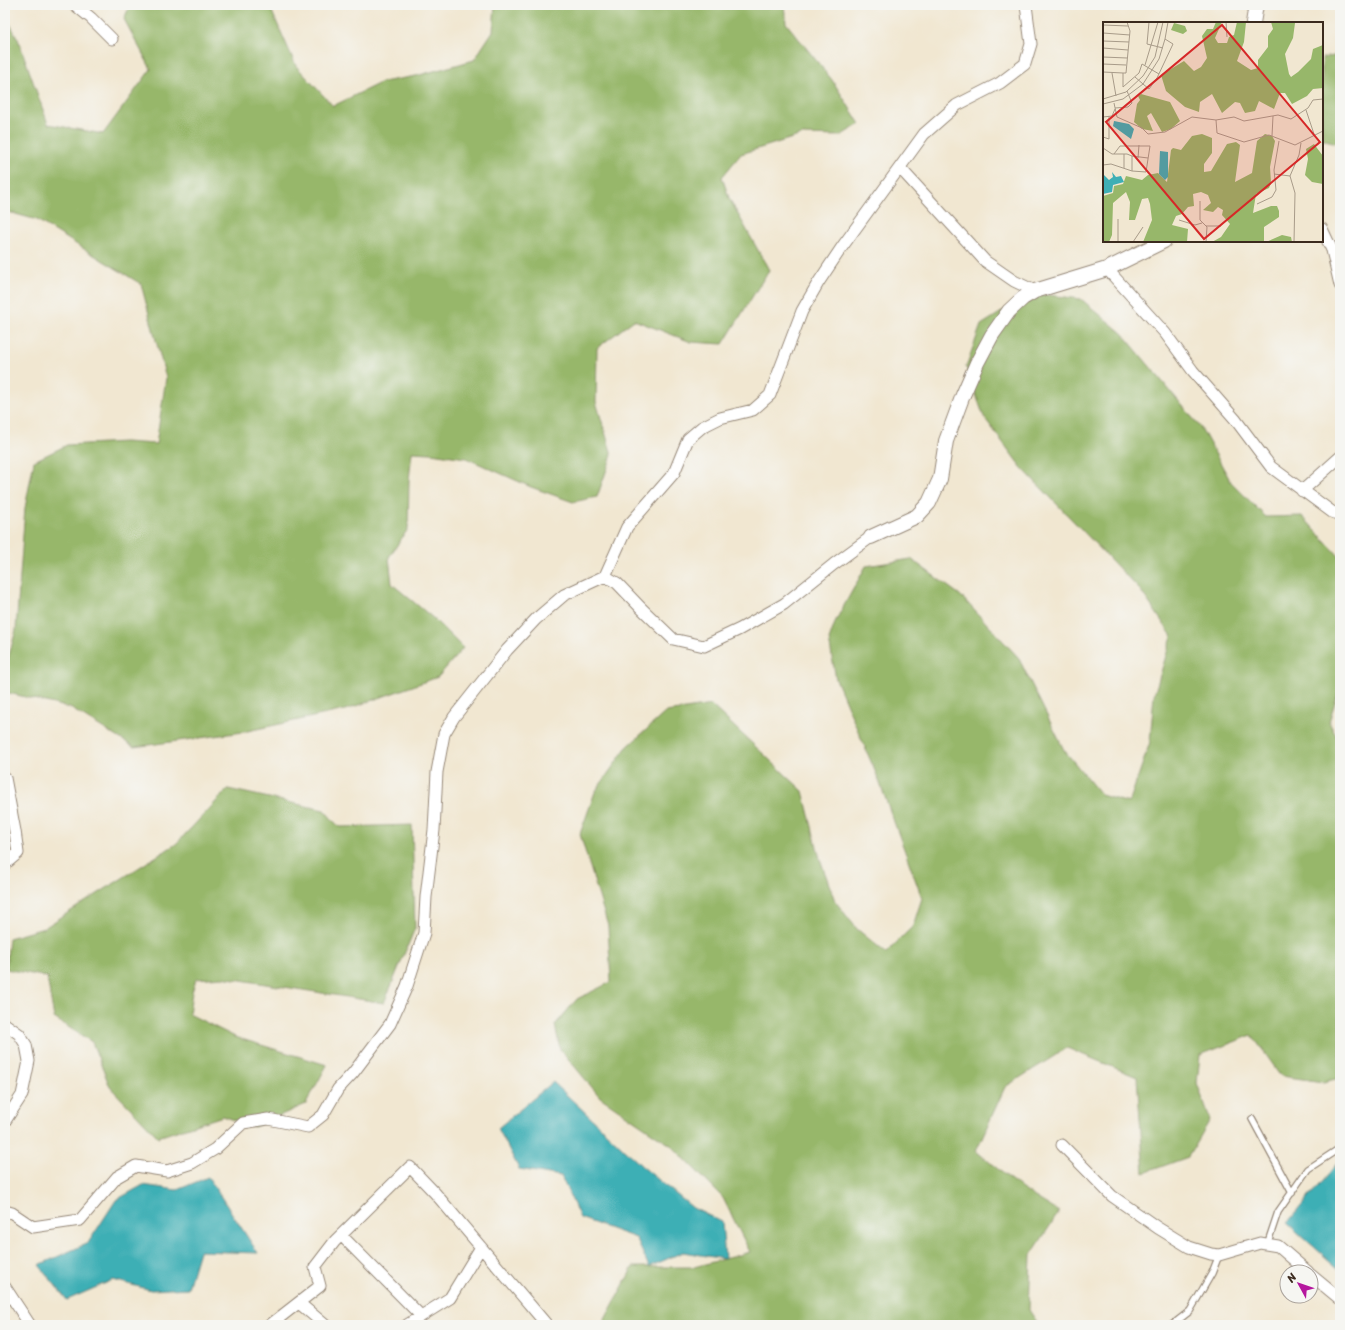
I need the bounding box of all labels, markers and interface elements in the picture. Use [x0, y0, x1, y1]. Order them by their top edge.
inset map [1103, 22, 1323, 242]
north arrow [1279, 1264, 1319, 1304]
text: N [1281, 1269, 1302, 1288]

